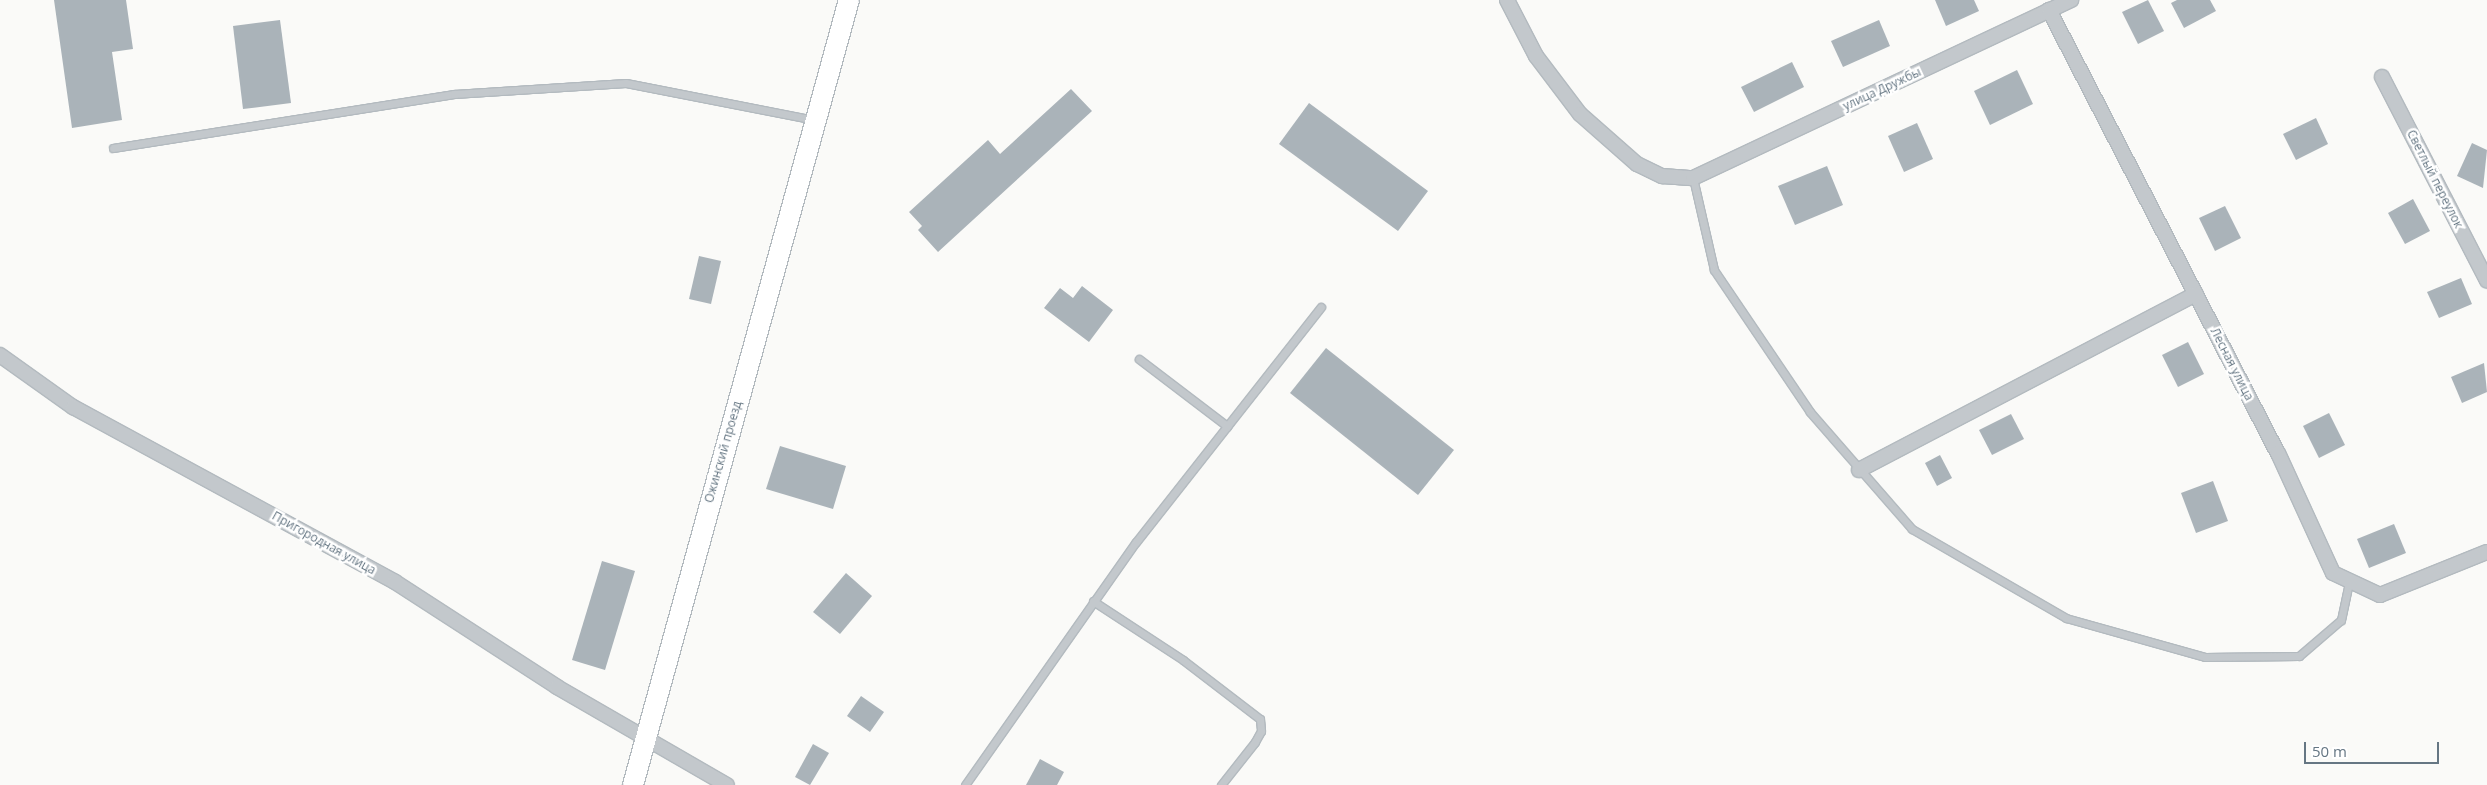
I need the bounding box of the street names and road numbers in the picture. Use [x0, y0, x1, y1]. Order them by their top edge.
street label: улица Дружбы [1841, 65, 1923, 113]
street label: Светлый переулок [2404, 128, 2466, 230]
street label: Лесная улица [2208, 325, 2256, 403]
street label: Ожинский проезд [702, 399, 744, 505]
street label: Пригородная улица [270, 509, 378, 577]

